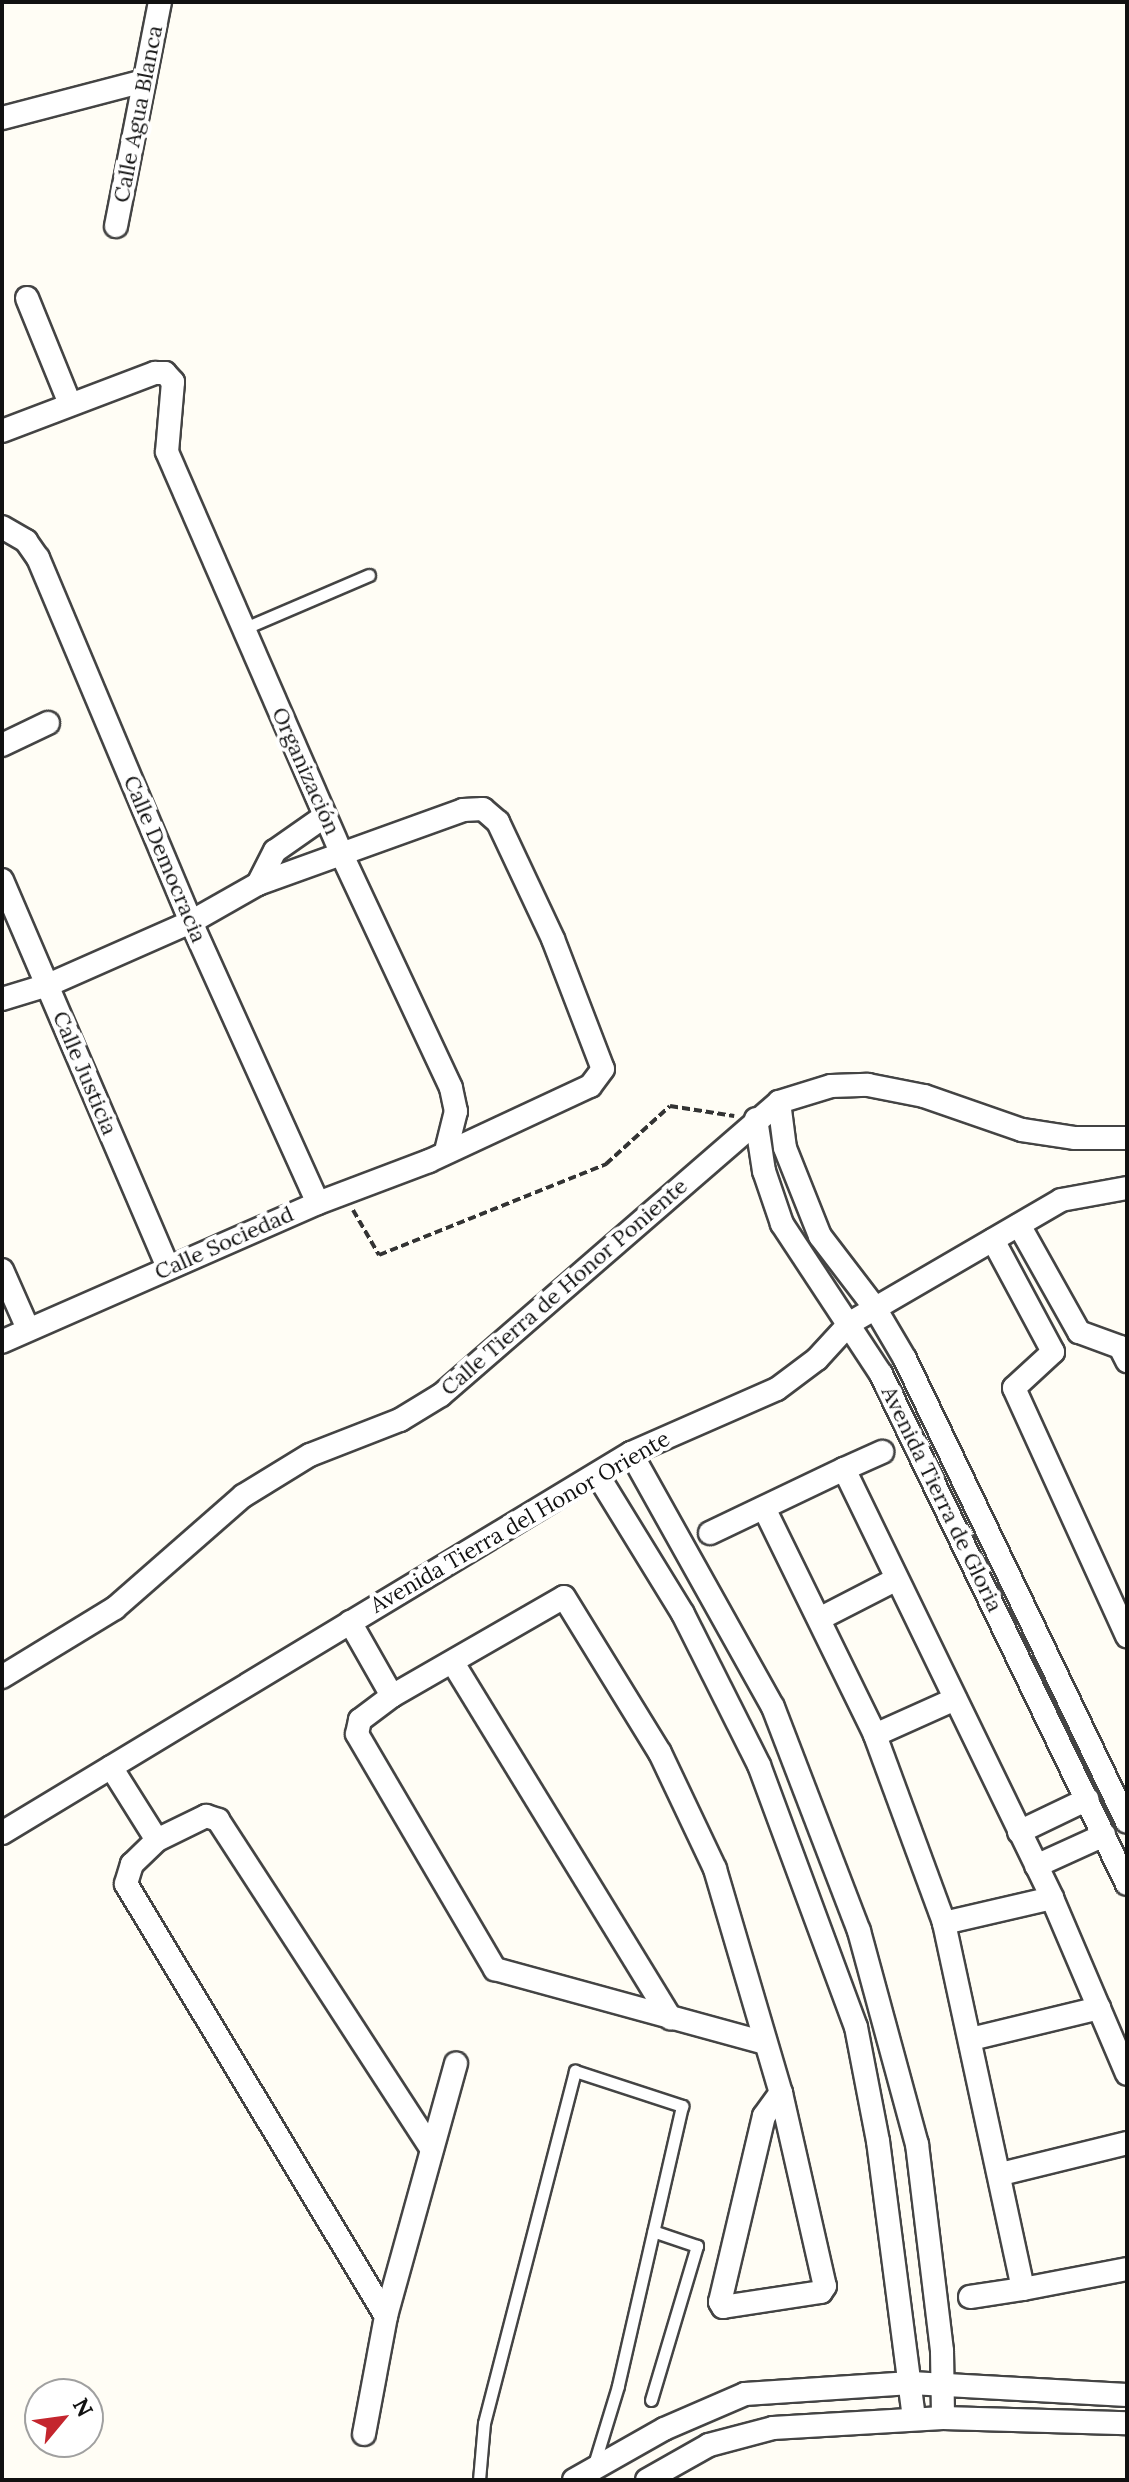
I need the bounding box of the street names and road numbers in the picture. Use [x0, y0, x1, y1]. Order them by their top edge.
street label: Calle Agua Blanca [108, 23, 168, 205]
street label: Organización [266, 703, 346, 839]
street label: Calle Democracia [118, 771, 212, 947]
street label: Calle Justicia [47, 1007, 123, 1139]
street label: Calle Tierra de Honor Poniente [435, 1173, 693, 1401]
street label: Calle Sociedad [151, 1201, 297, 1285]
street label: Avenida Tierra de Gloria [876, 1382, 1008, 1616]
street label: Avenida Tierra del Honor Oriente [366, 1425, 674, 1619]

